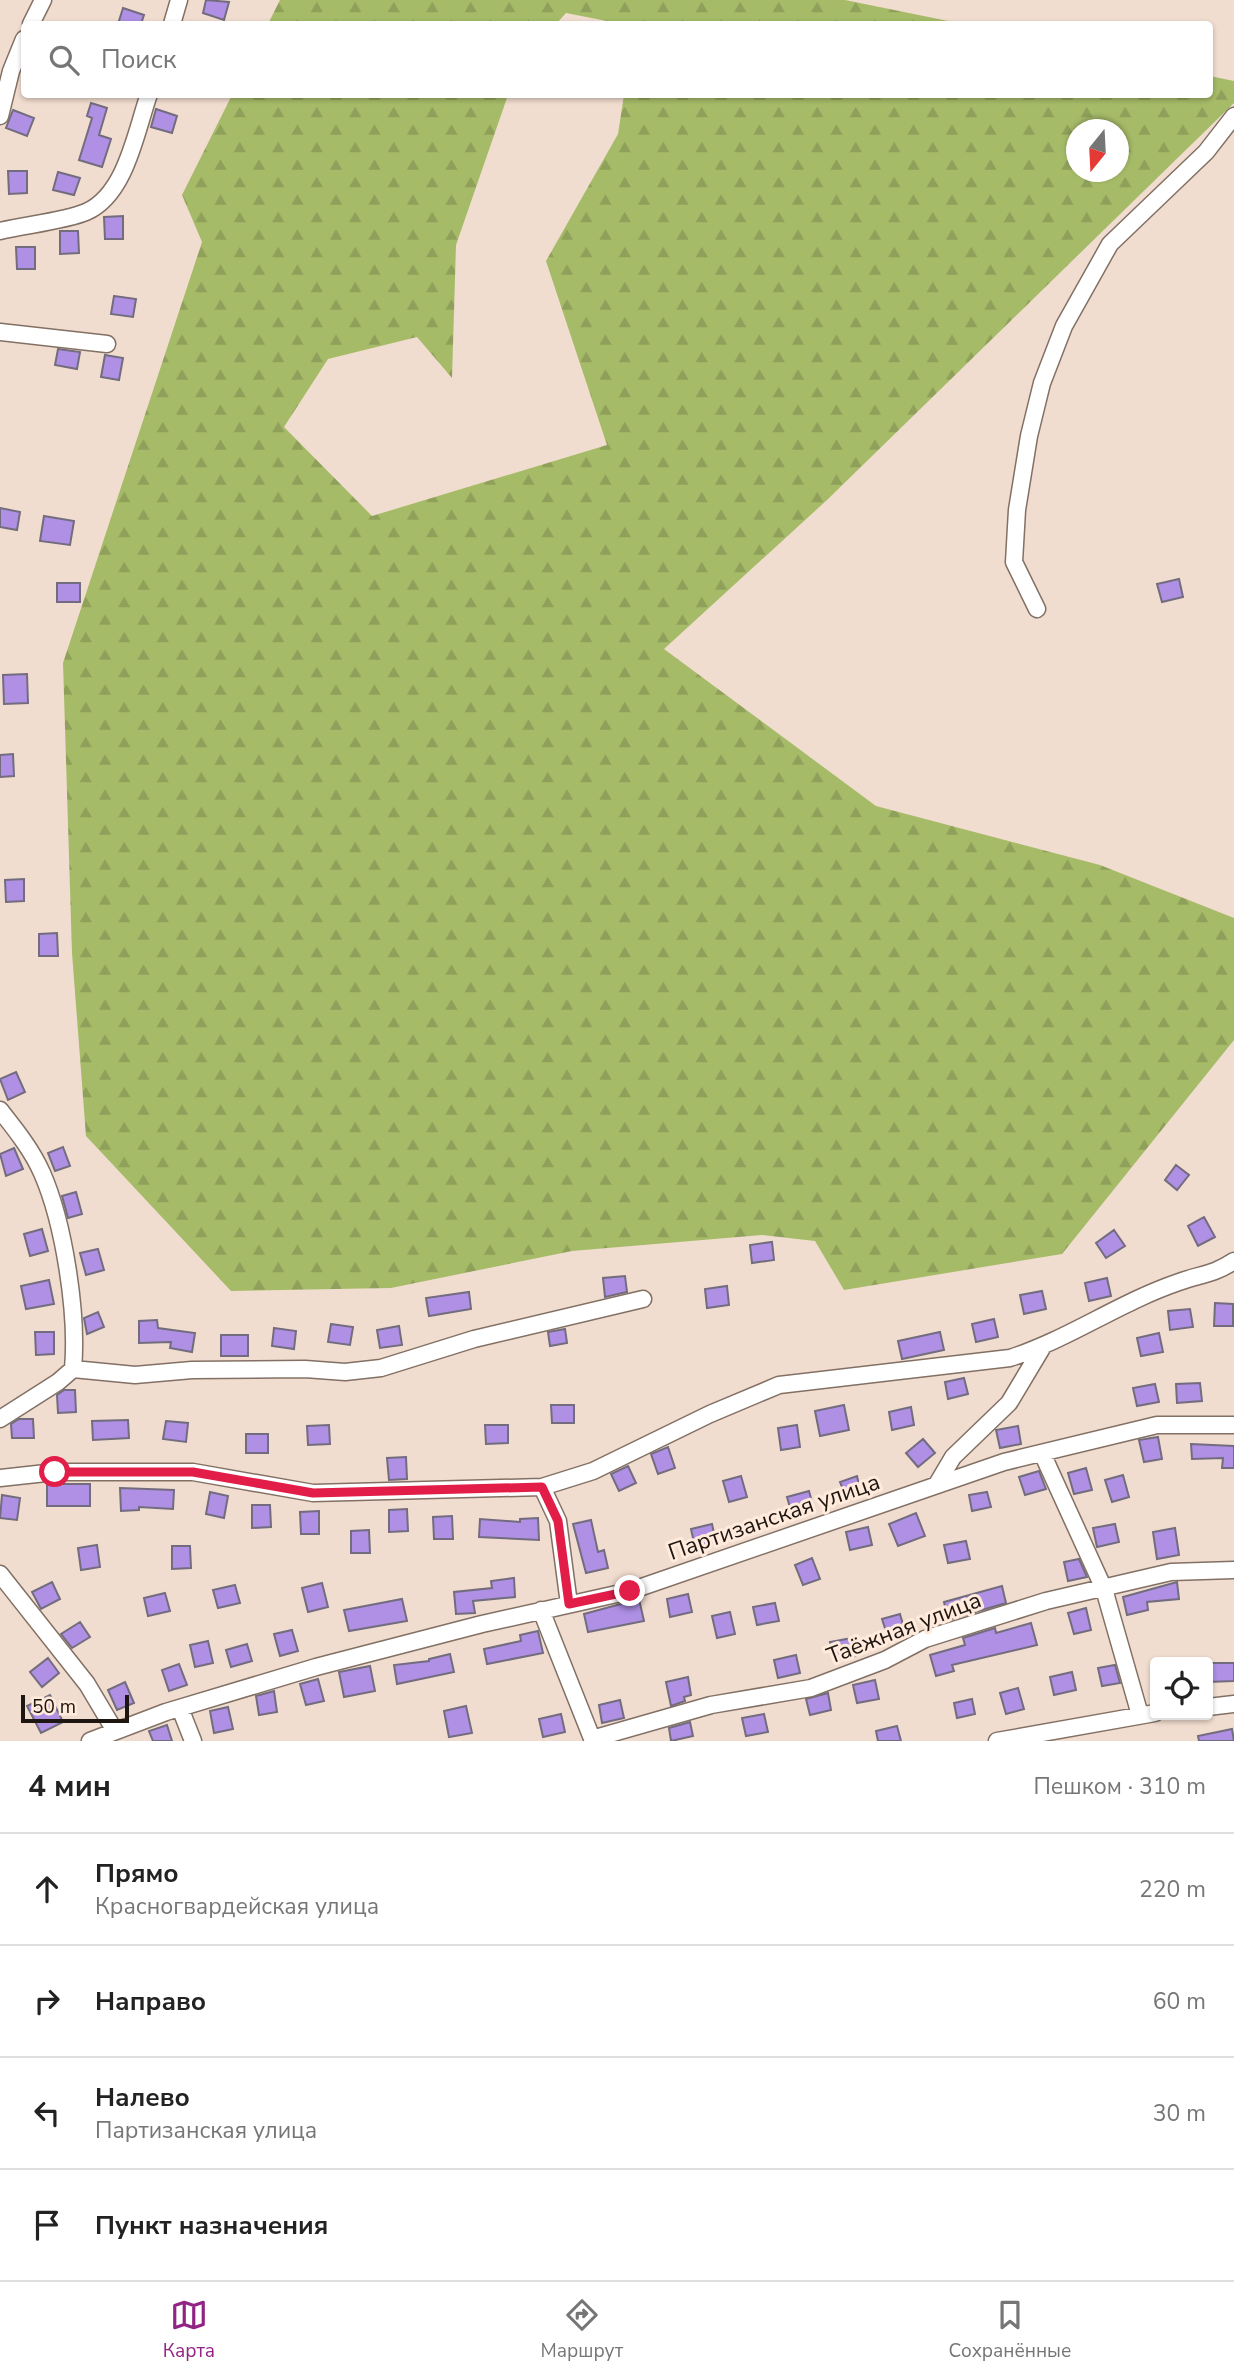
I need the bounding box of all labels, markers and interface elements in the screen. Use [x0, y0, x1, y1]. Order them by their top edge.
search box [21, 21, 1213, 98]
icon: search [45, 41, 83, 79]
text: Поиск [101, 42, 177, 77]
north arrow [1066, 119, 1129, 182]
route start [39, 1456, 70, 1487]
street label: Партизанская улица [664, 1466, 884, 1568]
route end [614, 1575, 645, 1606]
street label: Таёжная улица [822, 1584, 986, 1672]
map controls [1150, 1657, 1213, 1720]
button: locate [1150, 1657, 1213, 1720]
scale bar [21, 1692, 130, 1724]
text: 50 m [32, 1694, 76, 1720]
text: 4 мин [28, 1766, 111, 1807]
text: Пешком · 310 m [1033, 1771, 1206, 1802]
text: Прямо [95, 1856, 179, 1891]
icon: ahead [28, 1870, 66, 1908]
text: 220 m [1139, 1874, 1206, 1905]
text: Красногвардейская улица [95, 1891, 379, 1922]
icon: right [28, 1982, 66, 2020]
text: Направо [95, 1984, 206, 2019]
text: 60 m [1153, 1986, 1206, 2017]
text: Налево [95, 2080, 190, 2115]
icon: left [28, 2094, 66, 2132]
text: 30 m [1153, 2098, 1206, 2129]
text: Партизанская улица [95, 2115, 317, 2146]
icon: arrive [28, 2206, 66, 2244]
text: Пункт назначения [95, 2208, 328, 2243]
tab: Карта [163, 2296, 215, 2364]
tab: Маршрут [541, 2296, 623, 2364]
tab: Сохранённые [949, 2296, 1071, 2364]

